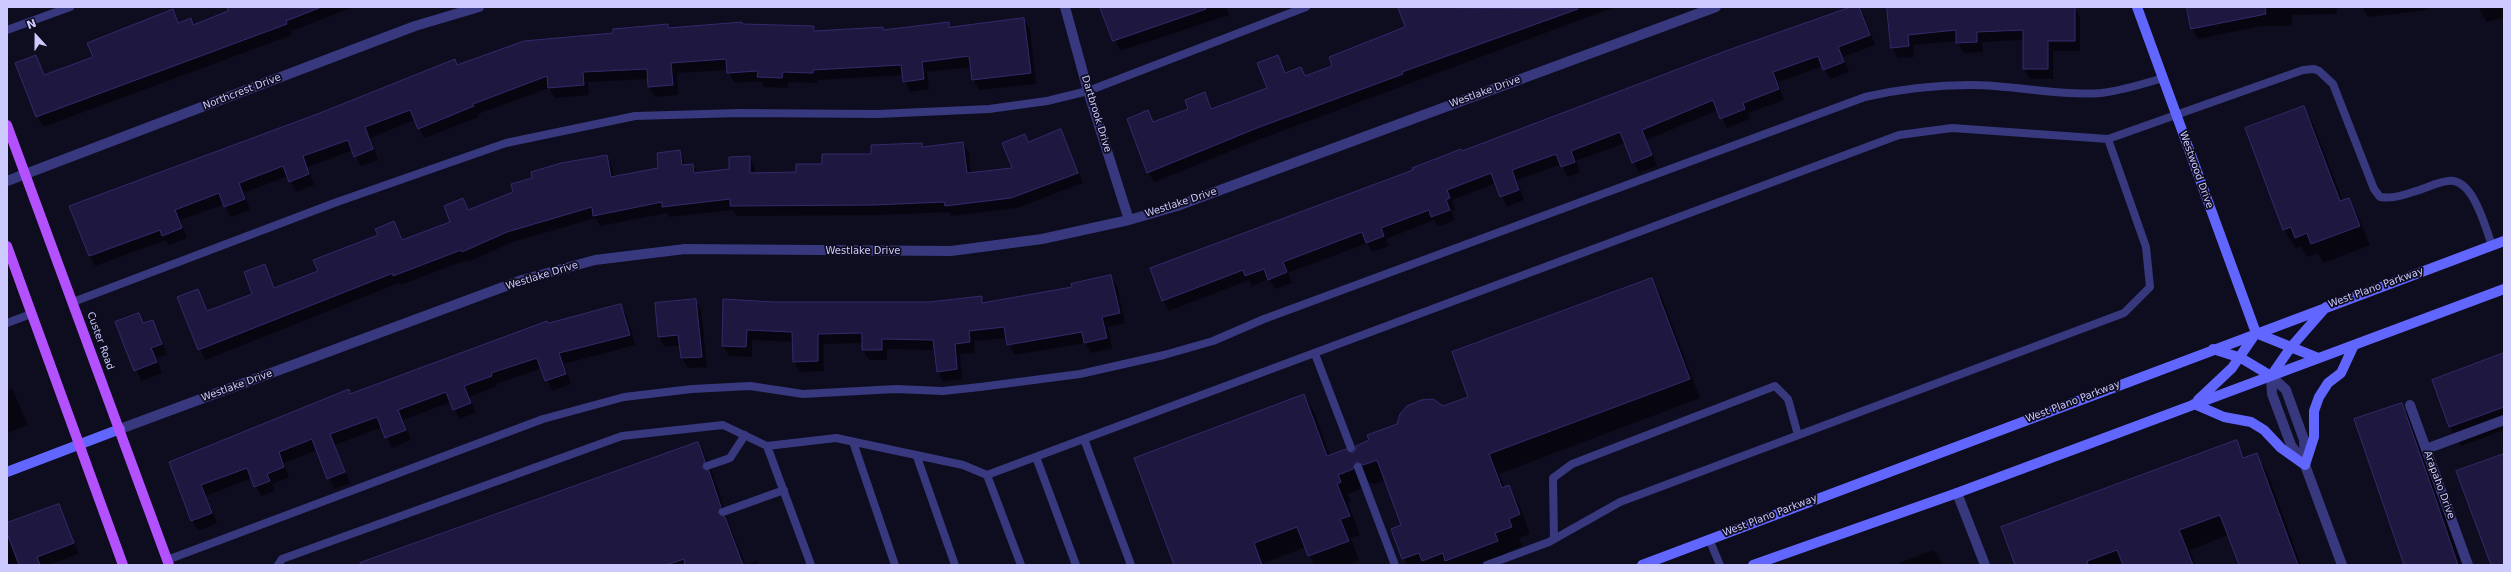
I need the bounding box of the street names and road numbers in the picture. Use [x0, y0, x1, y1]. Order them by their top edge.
street label: Northcrest Drive [201, 72, 283, 112]
street label: Dartbrook Drive [1079, 74, 1113, 154]
street label: Westlake Drive [1448, 74, 1522, 110]
street label: Westwood Drive [2176, 130, 2216, 210]
street label: Westlake Drive [1144, 186, 1218, 220]
street label: Westlake Drive [826, 245, 900, 257]
street label: Westlake Drive [504, 259, 580, 293]
street label: West Plano Parkway [2327, 265, 2425, 311]
street label: Custer Road [84, 310, 116, 372]
street label: Westlake Drive [200, 368, 274, 404]
street label: West Plano Parkway [2024, 378, 2122, 426]
street label: Arapaho Drive [2421, 449, 2457, 521]
street label: West Plano Parkway [1721, 492, 1819, 540]

